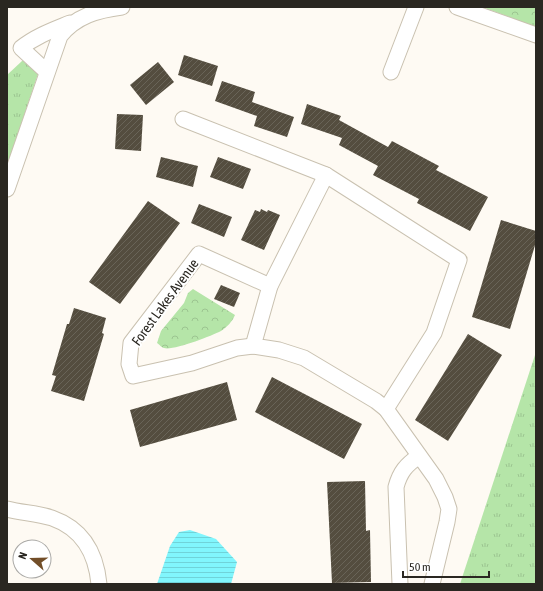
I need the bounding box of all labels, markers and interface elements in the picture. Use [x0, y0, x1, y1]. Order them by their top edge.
street label: Forest Lakes Avenue [128, 256, 202, 348]
north arrow [12, 539, 52, 579]
text: N [16, 550, 29, 561]
scale bar [403, 553, 489, 579]
text: 50 m [409, 560, 431, 574]

